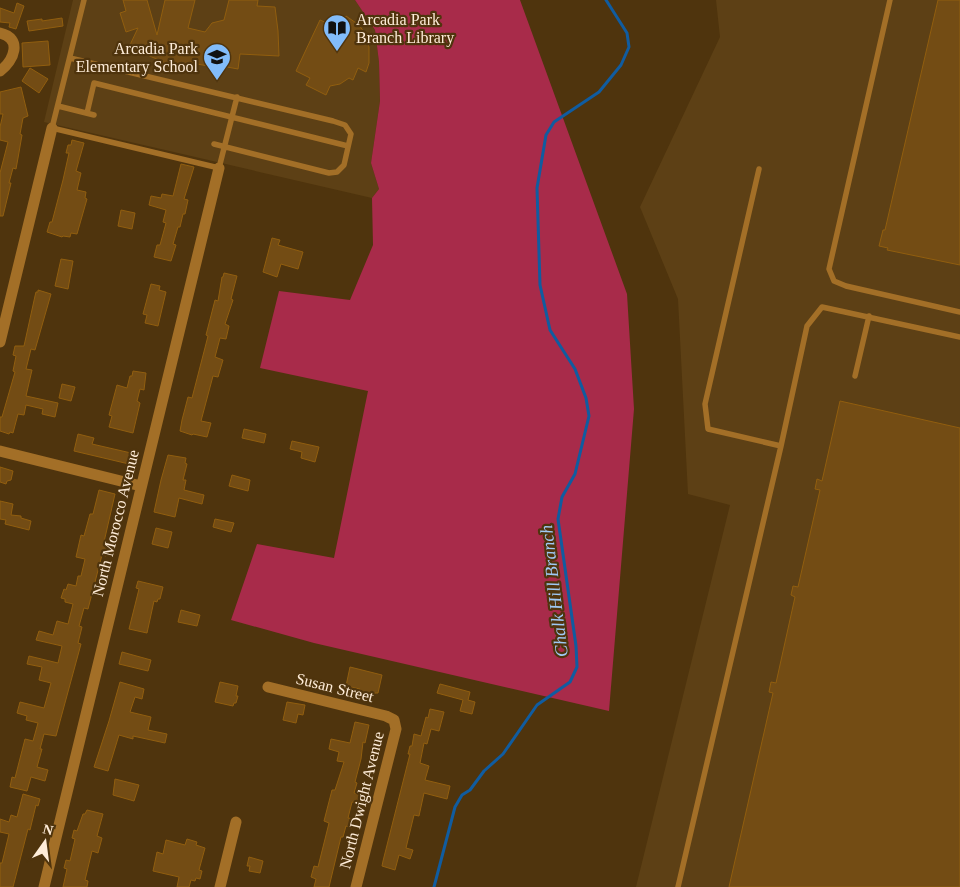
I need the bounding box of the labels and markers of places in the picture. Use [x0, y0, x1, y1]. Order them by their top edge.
place label: Arcadia Park Branch Library [356, 11, 454, 47]
library icon: Arcadia Park Branch Library [322, 13, 352, 52]
place label: Arcadia Park Elementary School [76, 40, 199, 76]
school or university icon: Arcadia Park Elementary School [202, 42, 232, 81]

